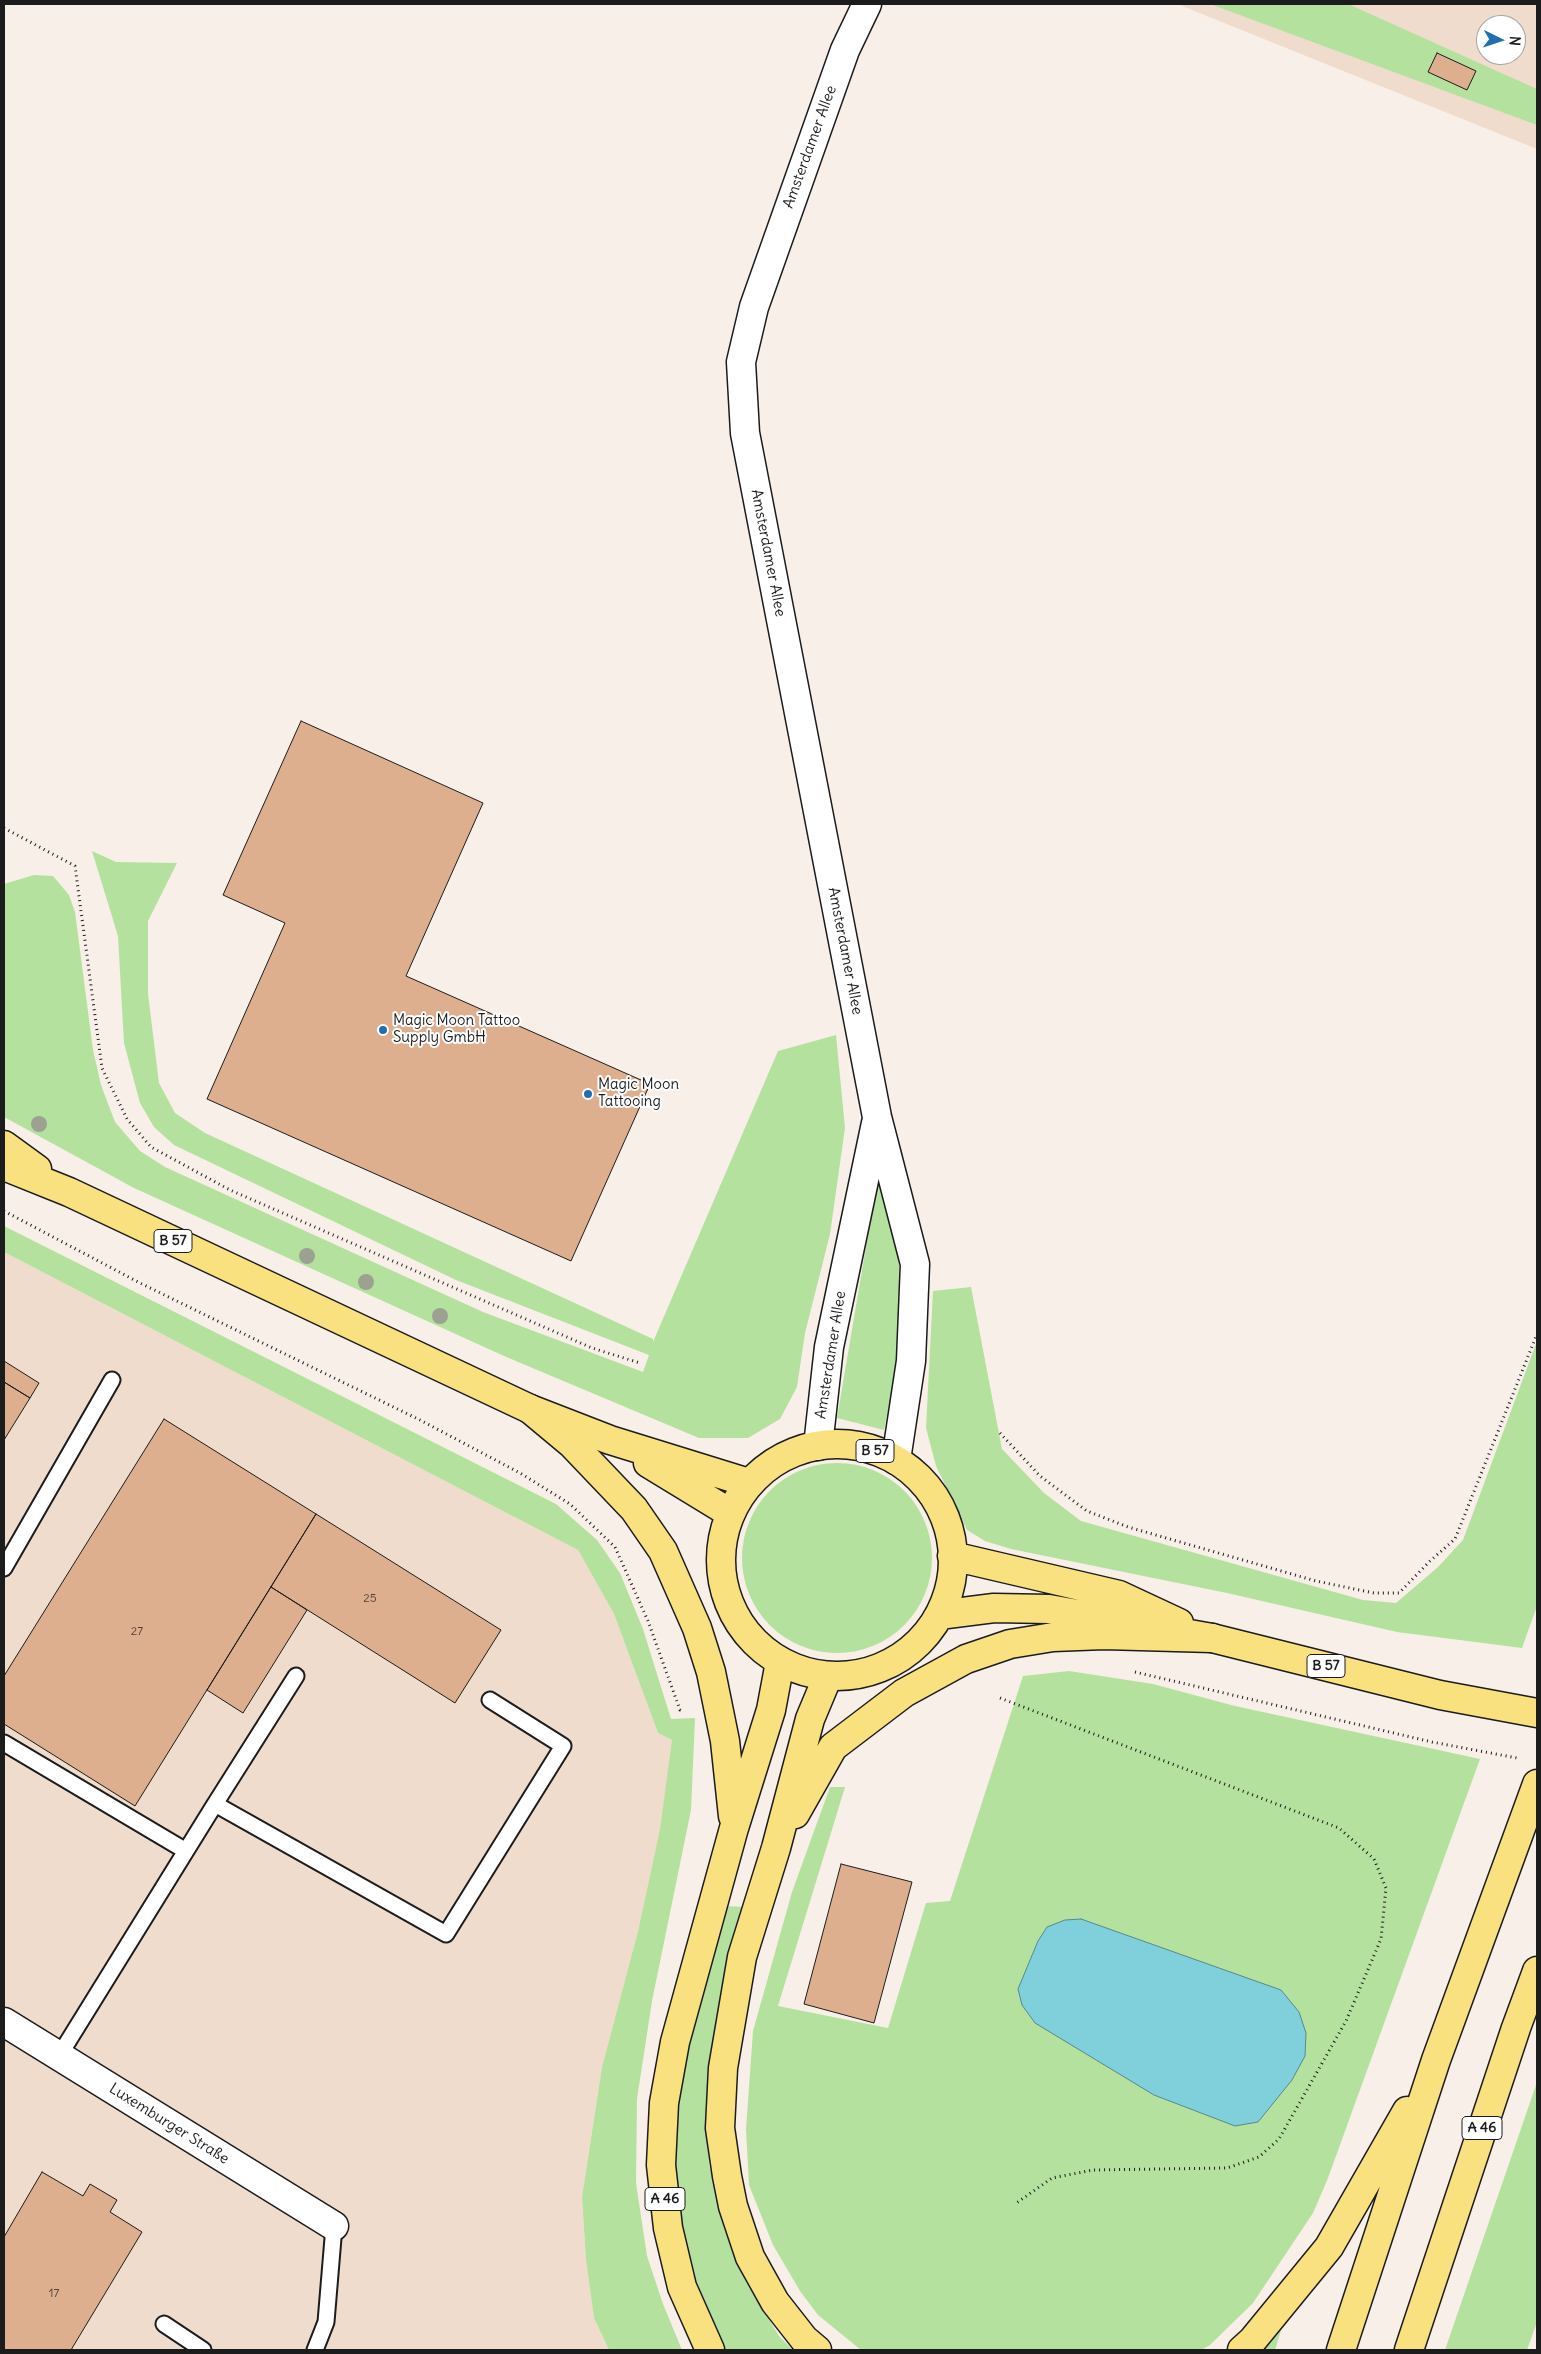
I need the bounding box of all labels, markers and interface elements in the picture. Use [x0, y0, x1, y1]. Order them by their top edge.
north arrow [1476, 15, 1526, 65]
text: N [1506, 36, 1524, 46]
street label: Amsterdamer Allee [779, 83, 841, 211]
street label: Amsterdamer Allee [747, 488, 789, 618]
street label: Amsterdamer Allee [824, 886, 866, 1016]
place label: Magic Moon Tattoo Supply GmbH [393, 1012, 520, 1047]
marker: Magic Moon Tattoo Supply GmbH [377, 1024, 389, 1036]
place label: Magic Moon Tattooing [598, 1076, 679, 1111]
marker: Magic Moon Tattooing [582, 1088, 594, 1100]
road number: B 57 [154, 1230, 192, 1252]
street label: Amsterdamer Allee [812, 1290, 850, 1420]
road number: B 57 [856, 1440, 894, 1462]
house number: 25 [363, 1592, 377, 1606]
house number: 27 [131, 1625, 143, 1639]
road number: B 57 [1307, 1654, 1345, 1678]
street label: Luxemburger Straße [106, 2080, 232, 2168]
road number: A 46 [1462, 2116, 1502, 2140]
road number: A 46 [645, 2188, 685, 2210]
house number: 17 [49, 2287, 59, 2301]

